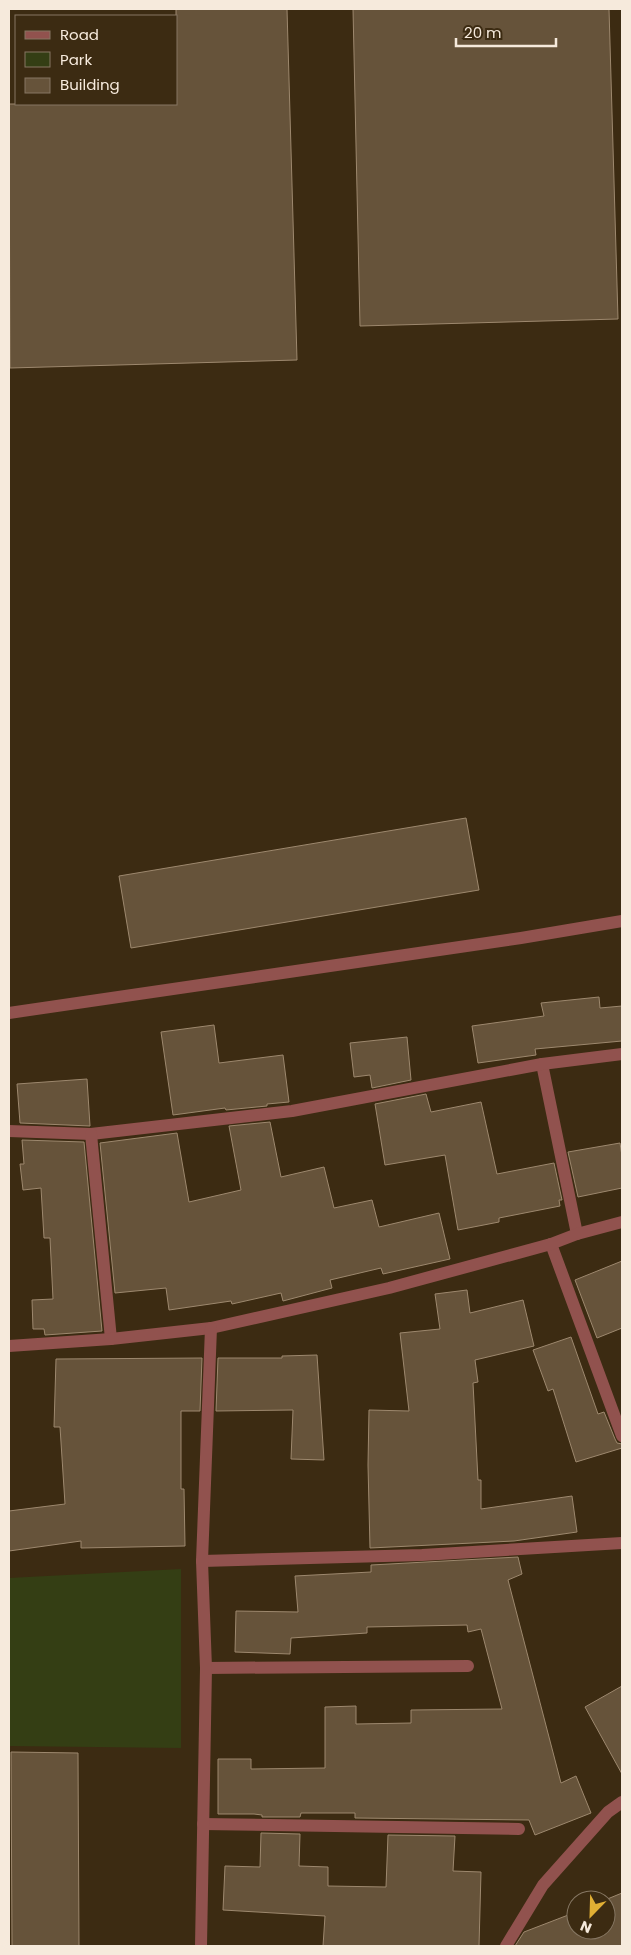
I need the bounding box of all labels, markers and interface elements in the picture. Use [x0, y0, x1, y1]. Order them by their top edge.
legend [15, 15, 178, 105]
scale bar [456, 15, 556, 47]
text: 20 m [464, 22, 502, 43]
text: Road [60, 24, 99, 45]
text: Park [60, 49, 92, 70]
text: Building [60, 74, 120, 95]
north arrow [566, 1890, 616, 1940]
text: N [577, 1916, 595, 1938]

